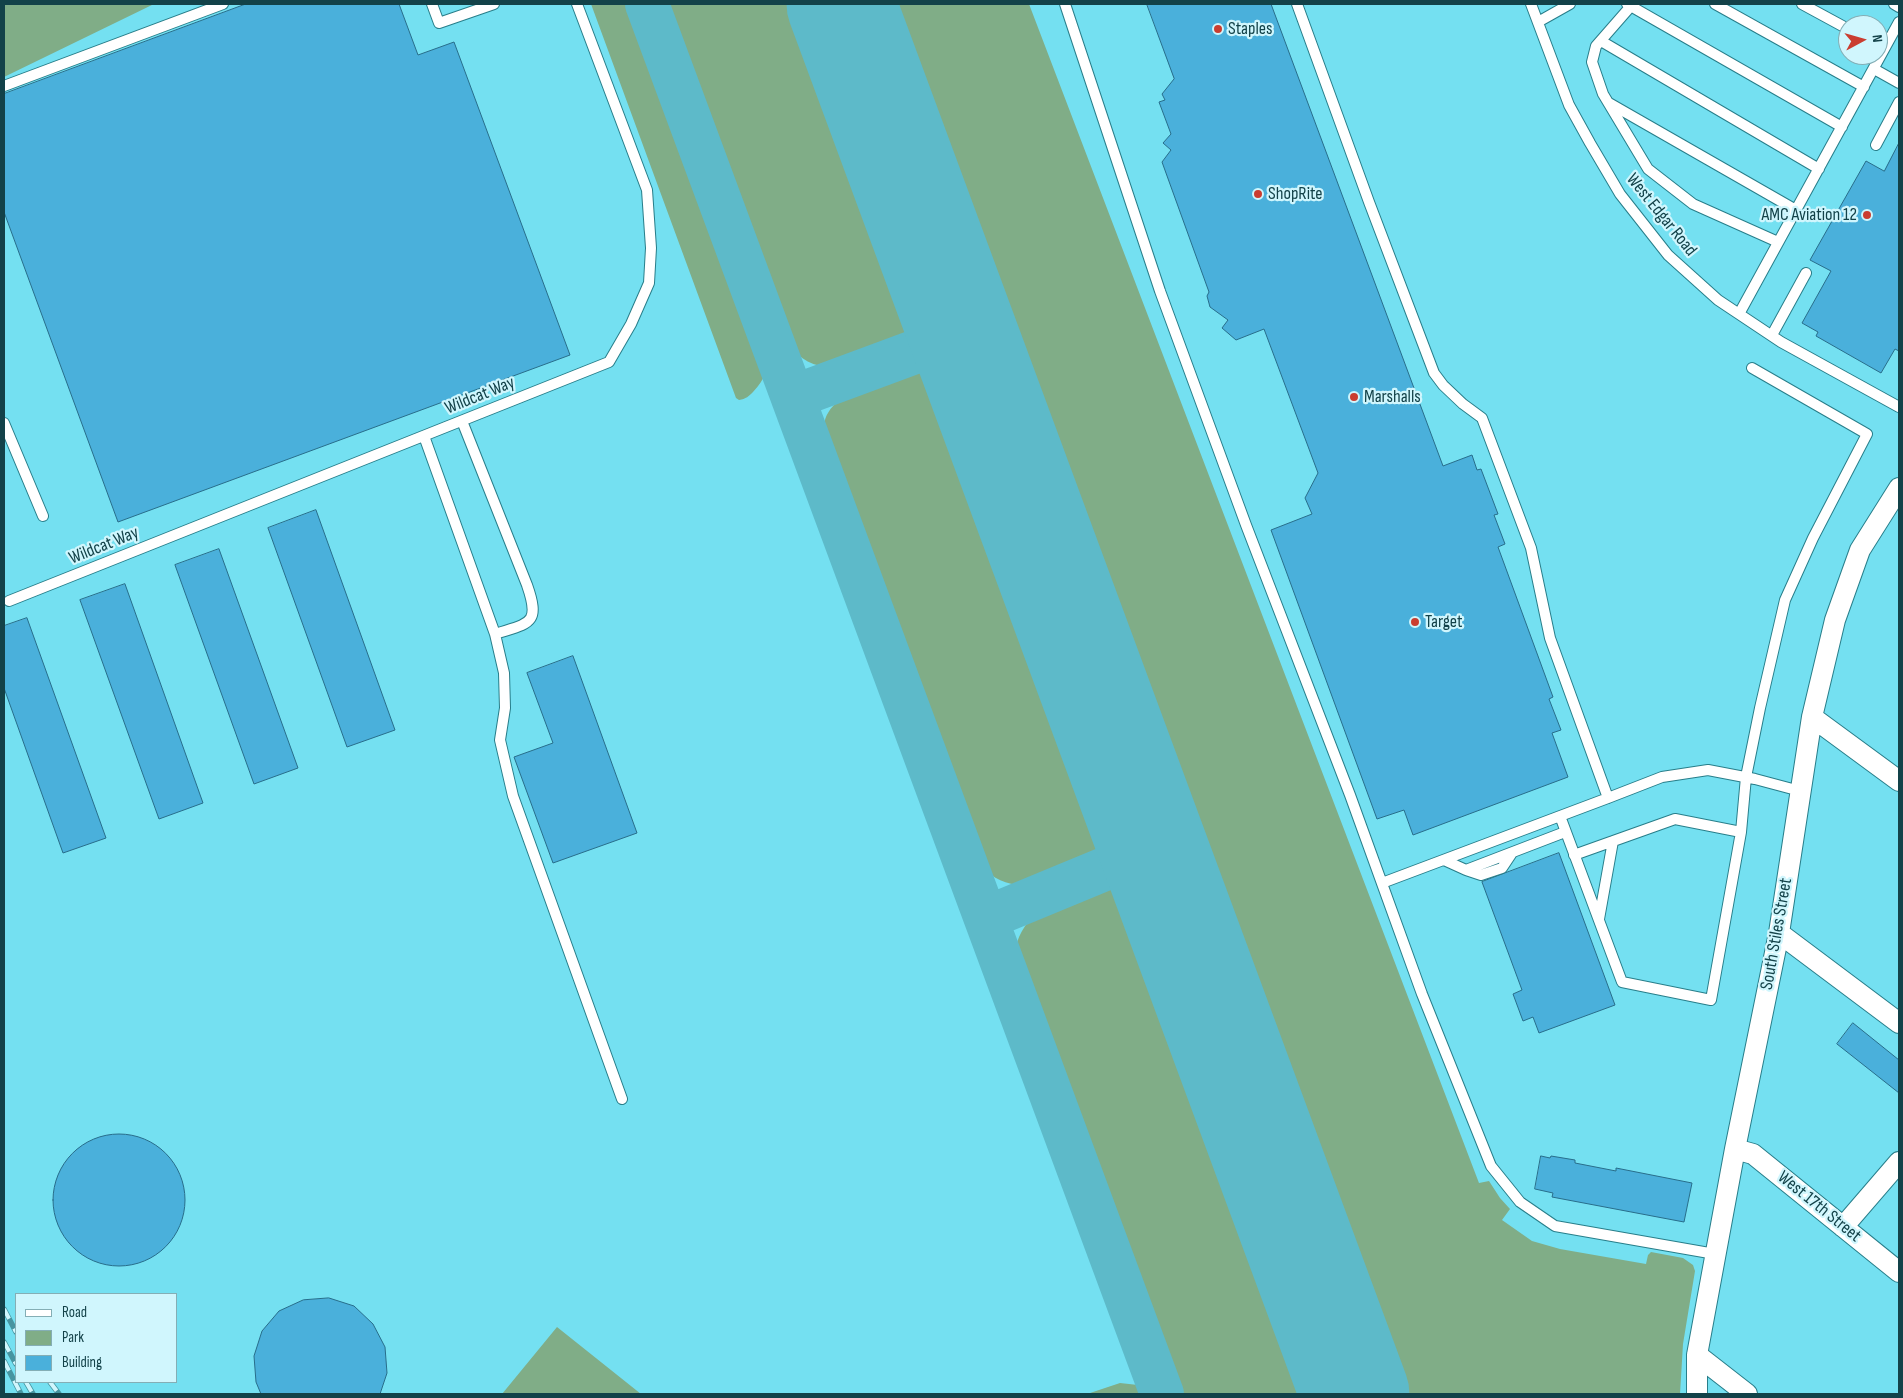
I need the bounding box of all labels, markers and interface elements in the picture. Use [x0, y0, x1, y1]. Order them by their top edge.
north arrow [1838, 15, 1888, 65]
place label: Staples [1228, 18, 1273, 40]
marker: Staples [1212, 23, 1224, 35]
text: N [1869, 34, 1886, 43]
street label: West Edgar Road [1621, 169, 1701, 261]
place label: ShopRite [1268, 183, 1323, 205]
marker: ShopRite [1252, 188, 1264, 200]
place label: AMC Aviation 12 [1761, 204, 1857, 226]
marker: AMC Aviation 12 [1861, 209, 1873, 221]
street label: Wildcat Way [442, 372, 518, 420]
place label: Marshalls [1364, 386, 1421, 408]
marker: Marshalls [1348, 391, 1360, 403]
street label: Wildcat Way [66, 522, 142, 570]
place label: Target [1425, 611, 1463, 633]
marker: Target [1409, 616, 1421, 628]
street label: South Stiles Street [1757, 876, 1797, 992]
street label: West 17th Street [1773, 1167, 1865, 1247]
legend [15, 1293, 178, 1383]
text: Road [62, 1303, 87, 1322]
text: Park [62, 1328, 84, 1347]
text: Building [62, 1353, 102, 1372]

